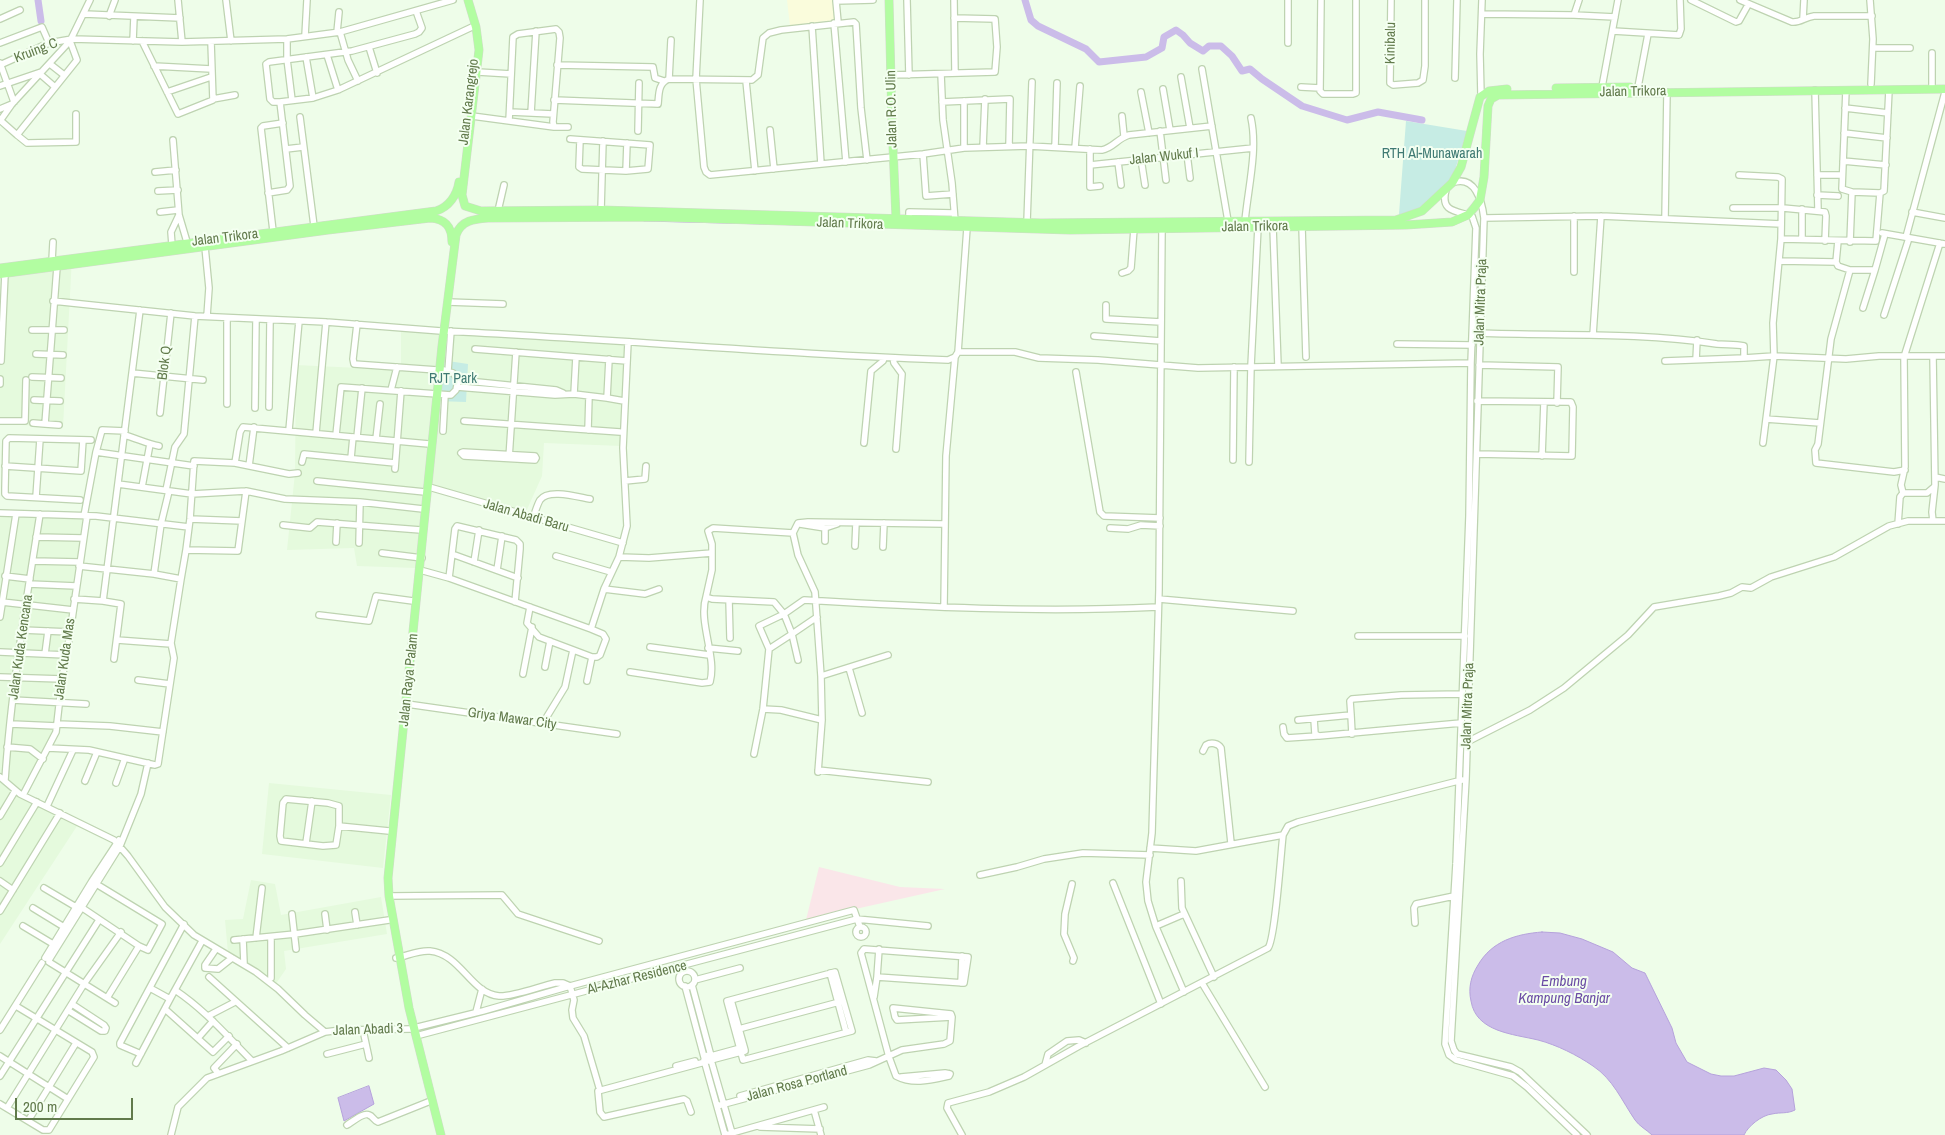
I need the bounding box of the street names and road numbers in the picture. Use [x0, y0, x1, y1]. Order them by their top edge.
street label: Kinibalu [1382, 22, 1400, 64]
street label: Kruing C [12, 35, 60, 67]
street label: Jalan Karangrejo [455, 58, 483, 146]
street label: Jalan R.O. Ulin [883, 70, 901, 148]
street label: Jalan Trikora [1600, 83, 1666, 101]
street label: Jalan Wukuf I [1129, 145, 1199, 169]
street label: Jalan Trikora [816, 214, 884, 234]
street label: Jalan Trikora [1222, 218, 1288, 236]
street label: Jalan Trikora [191, 226, 259, 250]
street label: Jalan Mitra Praja [1471, 258, 1491, 346]
street label: Blok Q [155, 345, 175, 381]
street label: Jalan Abadi Baru [481, 496, 571, 536]
street label: Jalan Kuda Kencana [5, 593, 37, 701]
street label: Jalan Kuda Mas [51, 617, 79, 701]
street label: Jalan Raya Palam [396, 633, 422, 727]
street label: Jalan Mitra Praja [1458, 662, 1478, 750]
street label: Griya Mawar City [467, 704, 557, 734]
street label: Al-Azhar Residence [585, 958, 689, 998]
street label: Jalan Abadi 3 [333, 1020, 403, 1040]
street label: Jalan Rosa Portland [745, 1063, 849, 1105]

